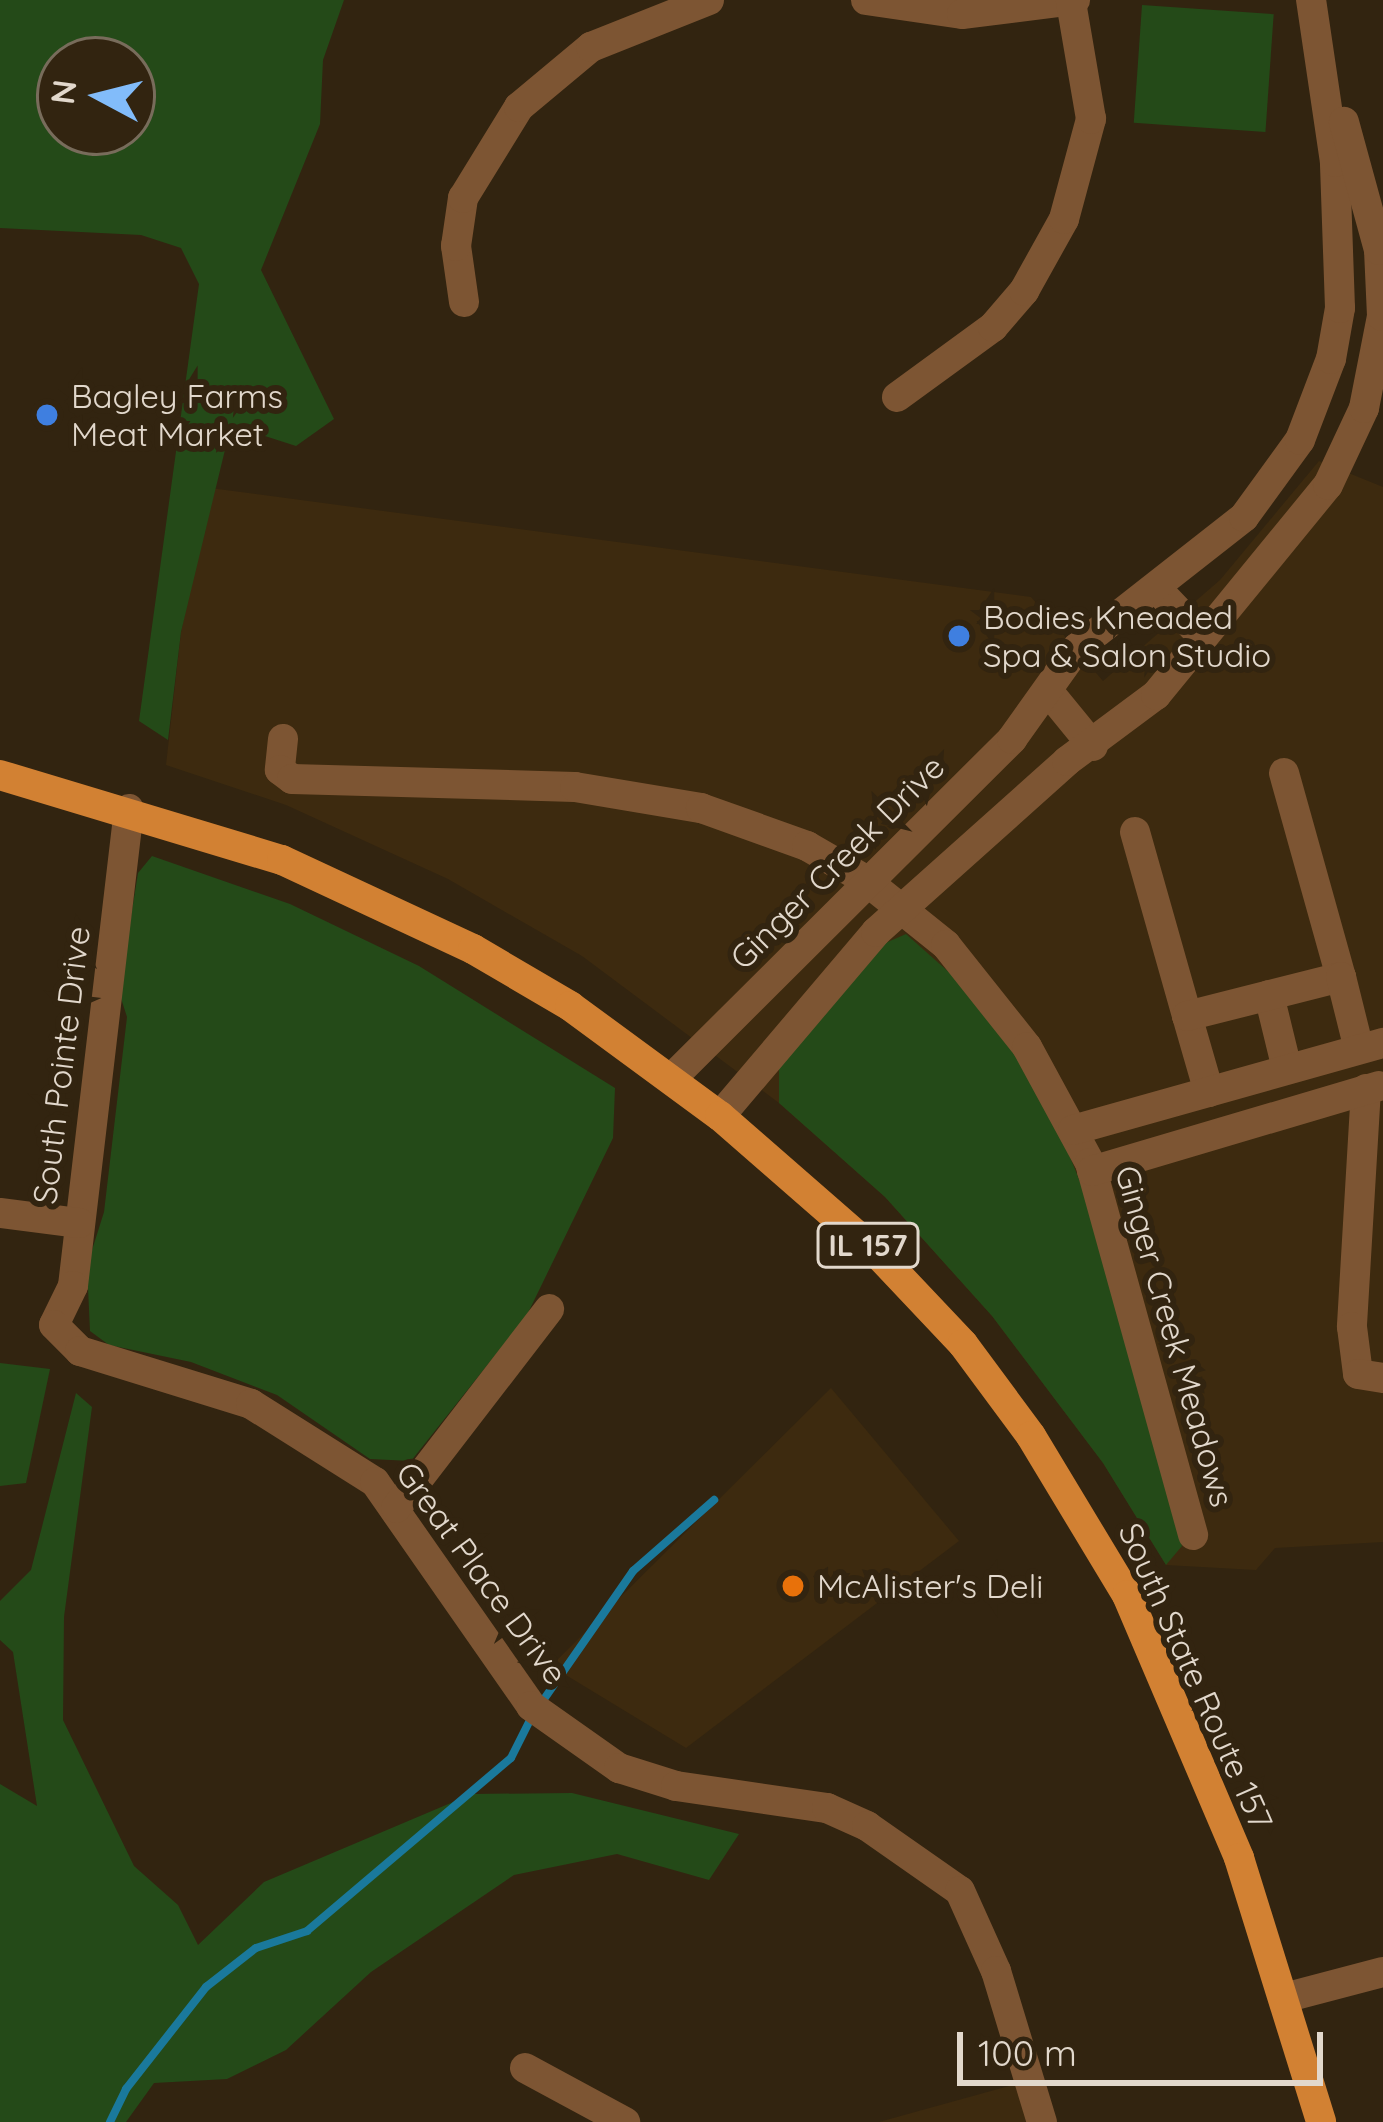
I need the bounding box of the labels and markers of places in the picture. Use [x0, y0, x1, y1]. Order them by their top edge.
place label: Bagley Farms Meat Market [71, 376, 283, 454]
marker: Bagley Farms Meat Market [34, 402, 60, 428]
place label: Bodies Kneaded Spa & Salon Studio [983, 597, 1271, 675]
marker: Bodies Kneaded Spa & Salon Studio [946, 623, 972, 649]
place label: McAlister's Deli [817, 1566, 1043, 1606]
marker: McAlister's Deli [780, 1573, 806, 1599]

